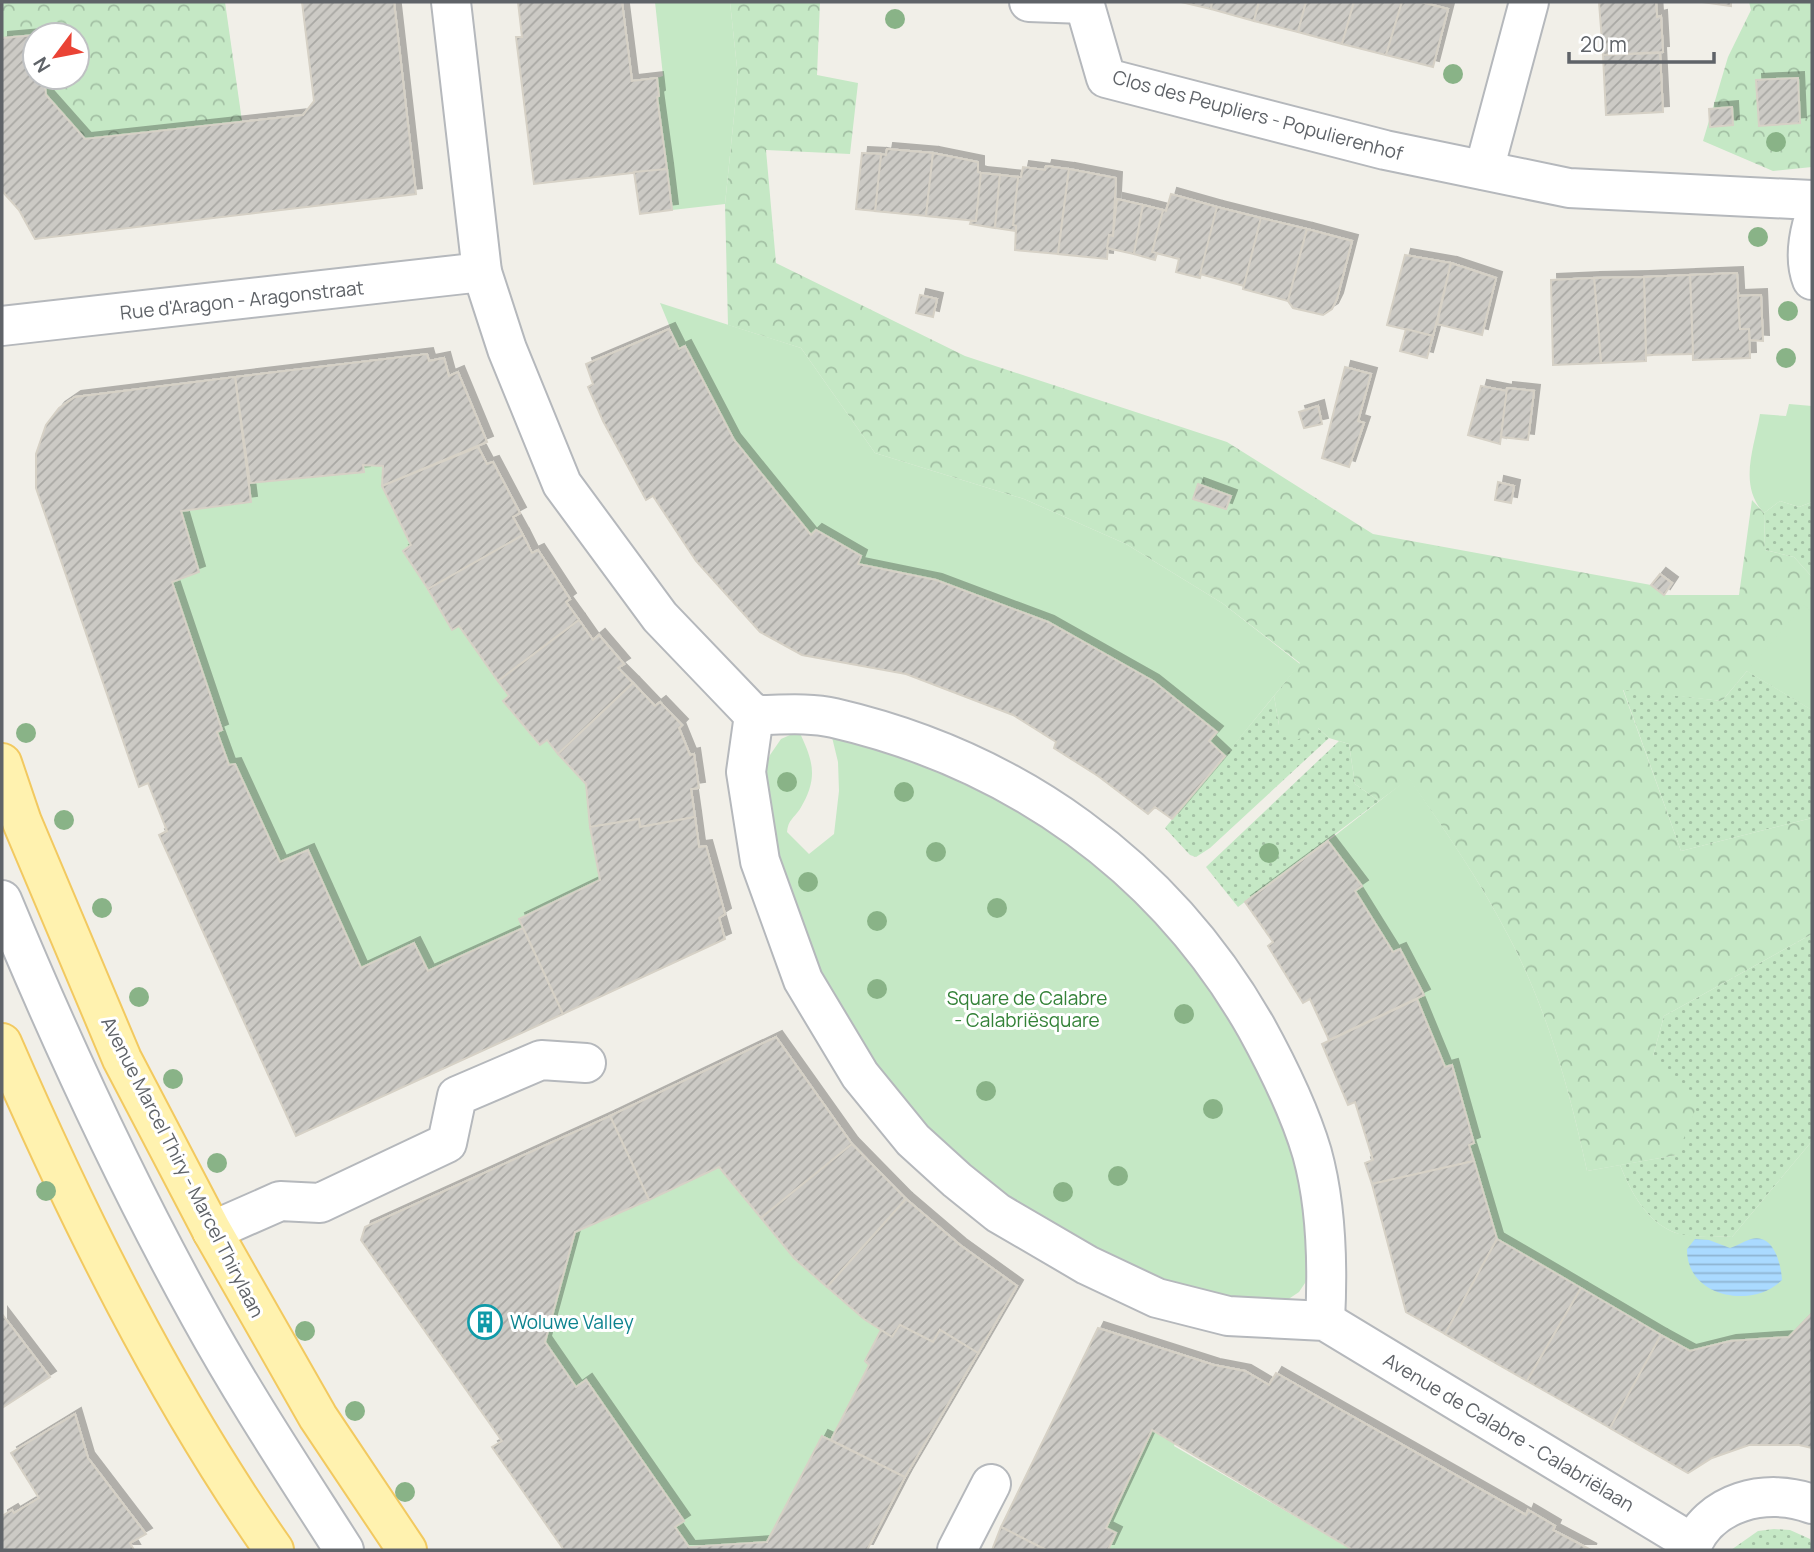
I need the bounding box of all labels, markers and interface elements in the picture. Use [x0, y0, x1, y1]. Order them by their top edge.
north arrow [21, 21, 91, 91]
scale bar [1569, 21, 1714, 65]
text: 20 m [1580, 30, 1627, 58]
text: N [27, 52, 56, 78]
street label: Clos des Peupliers - Populierenhof [1110, 64, 1406, 166]
street label: Rue d'Aragon - Aragonstraat [119, 274, 365, 326]
park label: Square de Calabre - Calabriësquare [947, 985, 1107, 1033]
street label: Avenue Marcel Thiry - Marcel Thirylaan [96, 1012, 270, 1322]
building icon: Woluwe Valley [466, 1303, 504, 1341]
place label: Woluwe Valley [510, 1309, 634, 1335]
street label: Avenue de Calabre - Calabriëlaan [1379, 1347, 1639, 1517]

